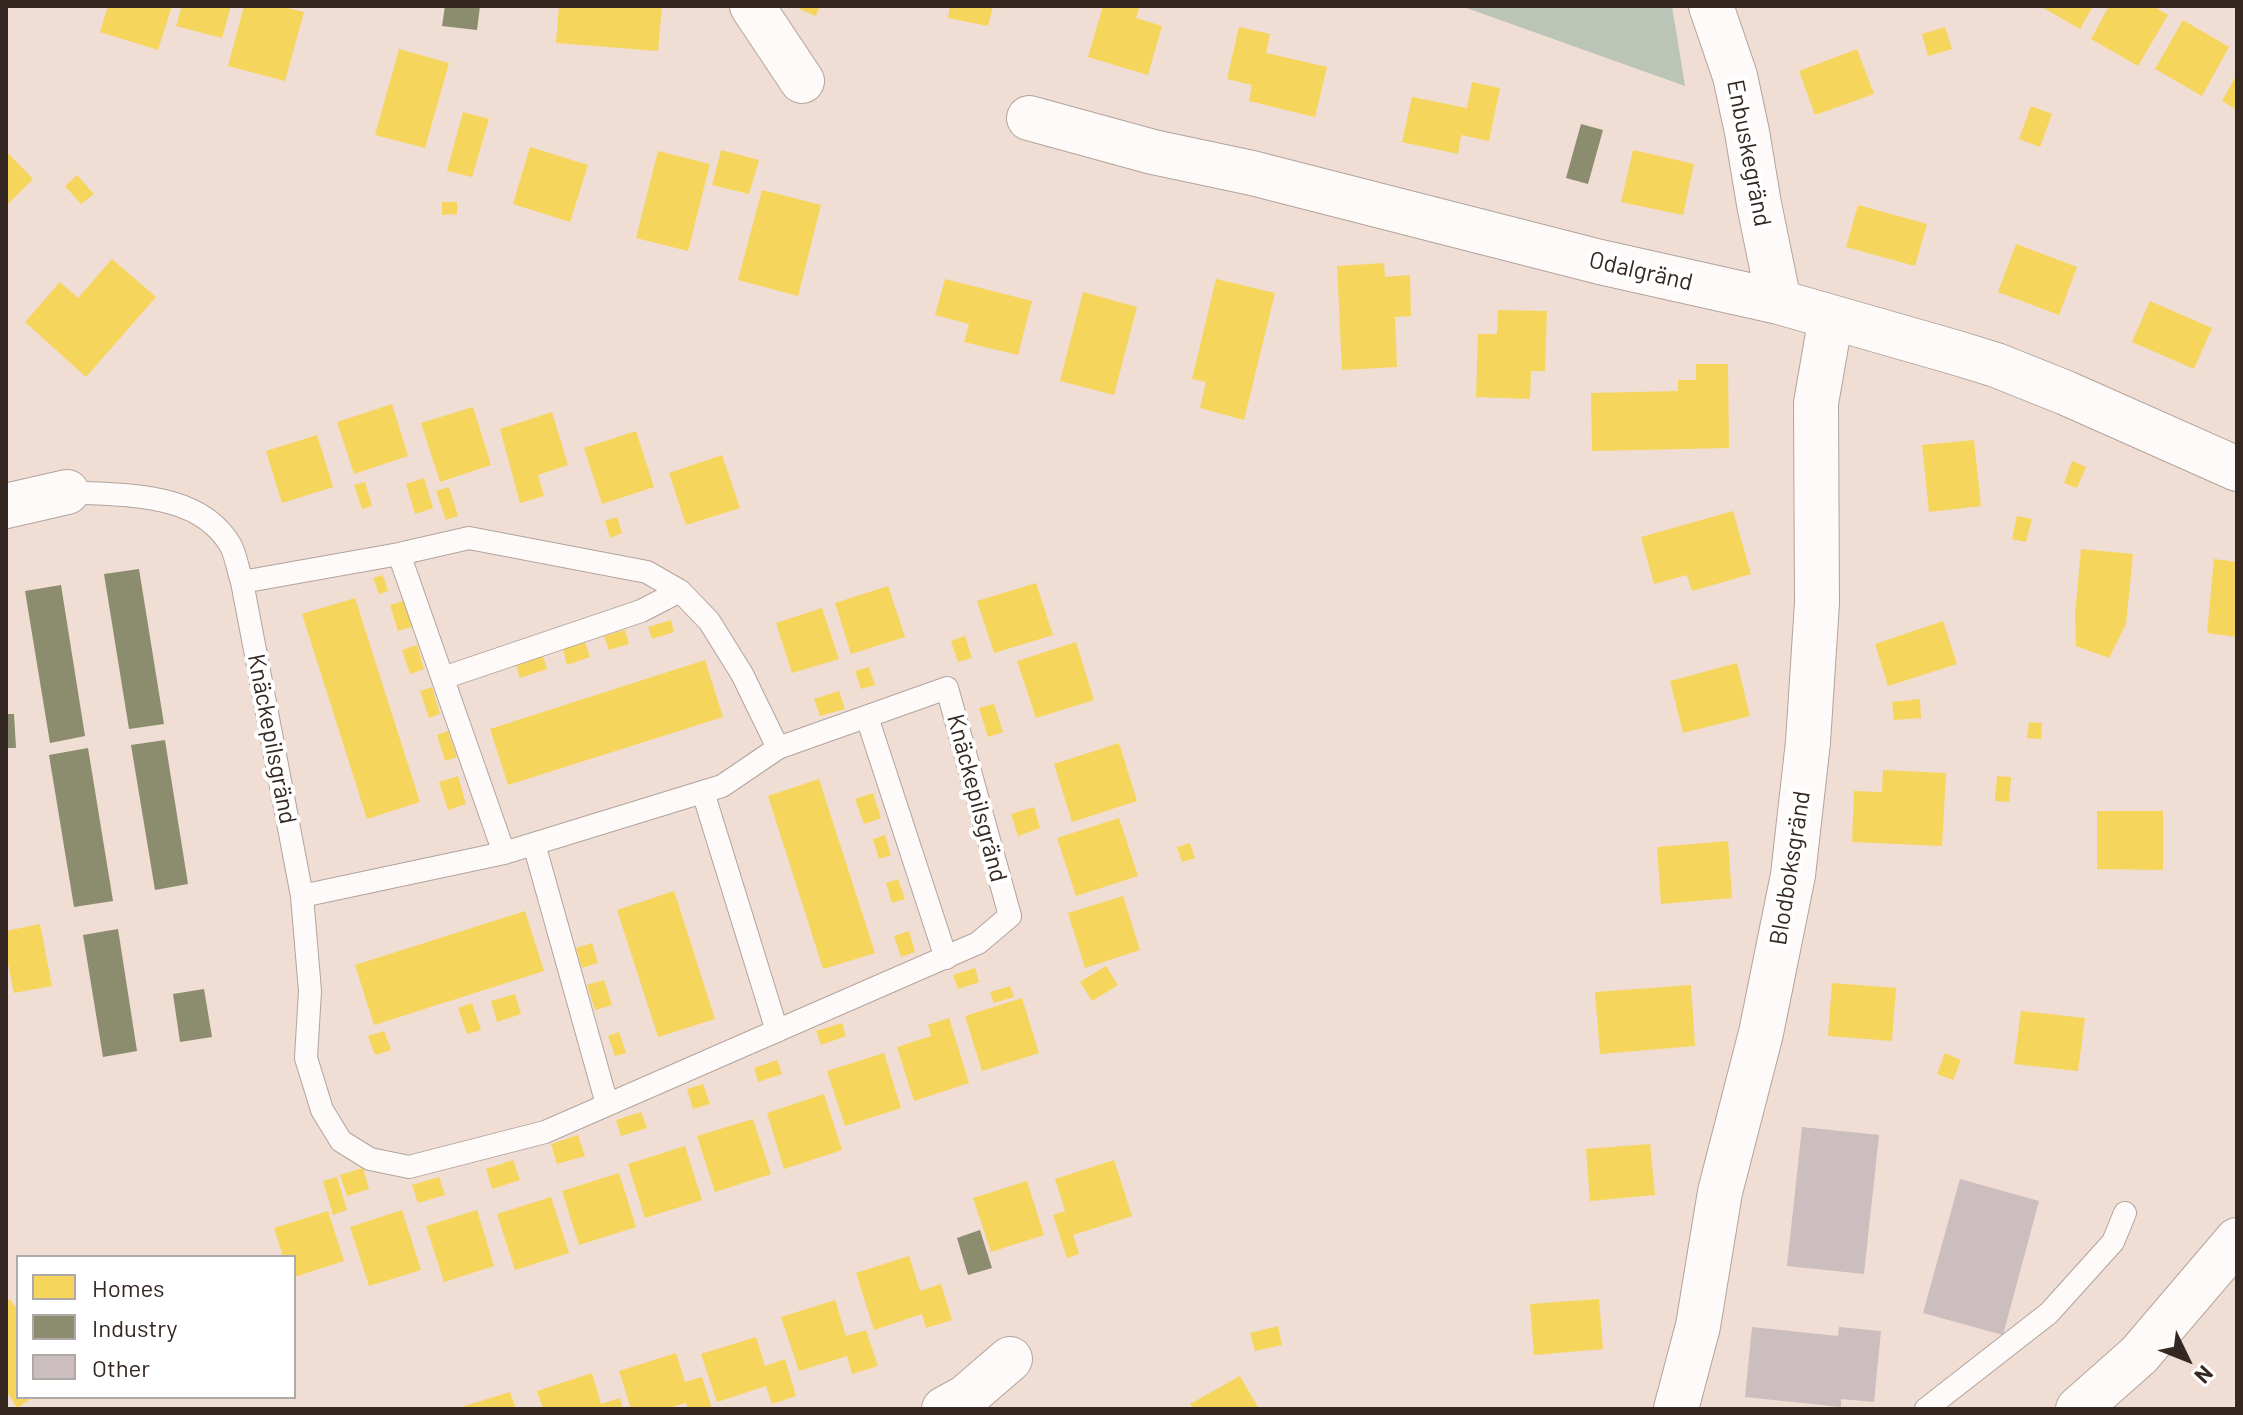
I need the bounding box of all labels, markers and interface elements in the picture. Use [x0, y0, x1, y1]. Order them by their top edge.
street label: Enbuskegränd [1721, 77, 1777, 229]
street label: Odalgränd [1586, 245, 1696, 297]
street label: Knäckepilsgränd [241, 652, 303, 826]
street label: Knäckepilsgränd [941, 711, 1013, 885]
street label: Blodboksgränd [1764, 789, 1816, 947]
legend [16, 1255, 296, 1399]
text: Homes [92, 1273, 165, 1302]
text: Industry [92, 1313, 178, 1342]
north arrow [2147, 1319, 2227, 1399]
text: Other [92, 1353, 150, 1382]
text: N [2190, 1361, 2219, 1390]

